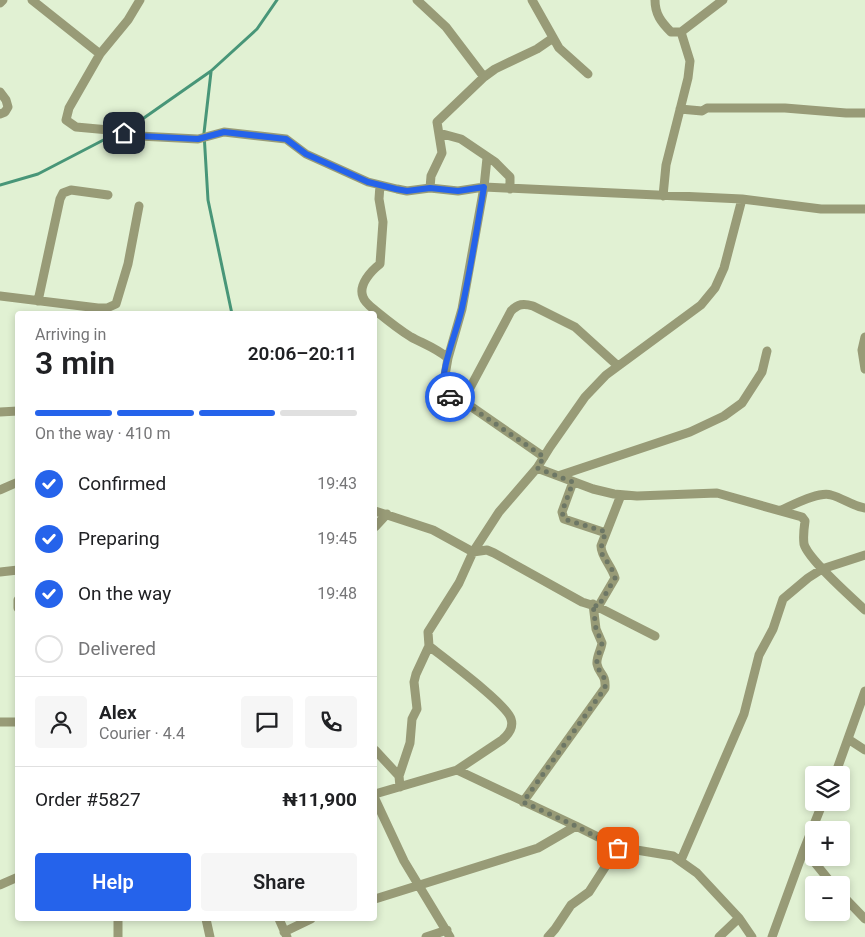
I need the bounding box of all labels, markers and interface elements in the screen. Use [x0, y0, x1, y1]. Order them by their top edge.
pin [103, 112, 145, 154]
icon: home [110, 119, 138, 147]
text: Arriving in [35, 325, 106, 344]
text: 20:06–20:11 [248, 342, 357, 365]
text: 3 min [35, 344, 115, 382]
courier [425, 372, 475, 422]
icon: car [436, 383, 464, 411]
text: On the way · 410 m [35, 424, 171, 443]
icon: check [35, 470, 63, 498]
text: Confirmed [78, 472, 166, 495]
text: 19:43 [317, 474, 357, 493]
icon: check [35, 525, 63, 553]
text: Preparing [78, 527, 160, 550]
text: 19:45 [317, 529, 357, 548]
icon: check [35, 580, 63, 608]
text: On the way [78, 582, 171, 605]
text: 19:48 [317, 584, 357, 603]
text: Delivered [78, 637, 156, 660]
button: person [35, 696, 87, 748]
button: chat [241, 696, 293, 748]
button: phone [305, 696, 357, 748]
text: Alex [99, 701, 137, 724]
text: Courier · 4.4 [99, 724, 185, 743]
map controls [805, 766, 850, 921]
button: layers [805, 766, 850, 811]
text: Order #5827 [35, 788, 141, 811]
text: ₦11,900 [282, 788, 357, 811]
button: + [805, 821, 850, 866]
pin [597, 827, 639, 869]
icon: bag [604, 834, 632, 862]
button: Help [35, 853, 191, 911]
button: Share [201, 853, 357, 911]
button: − [805, 876, 850, 921]

